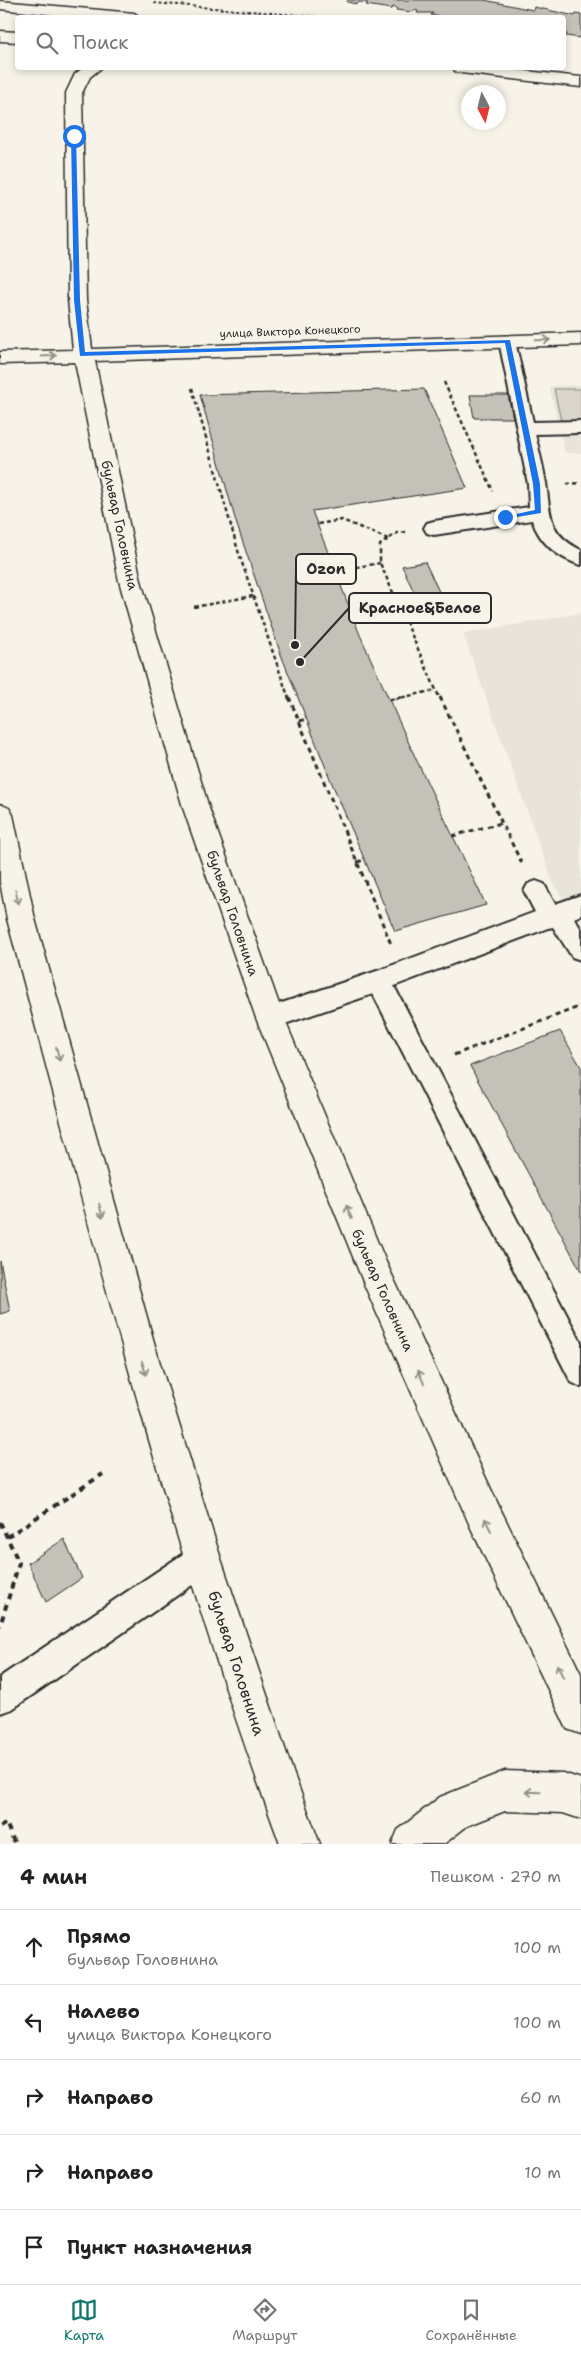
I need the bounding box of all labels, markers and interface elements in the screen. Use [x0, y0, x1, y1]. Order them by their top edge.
search box [15, 15, 566, 70]
icon: search [33, 29, 61, 57]
text: Поиск [73, 30, 128, 55]
north arrow [461, 85, 506, 130]
route start [63, 125, 86, 148]
street label: улица Виктора Конецкого [219, 322, 361, 341]
one-way arrow [535, 335, 551, 345]
one-way arrow [40, 351, 56, 361]
street label: бульвар Головнина [97, 458, 143, 592]
route end [494, 506, 517, 529]
callout: Ozon [296, 554, 356, 584]
text: Ozon [306, 559, 346, 579]
callout: Красное&Белое [349, 593, 491, 623]
text: Красное&Белое [359, 598, 481, 618]
street label: бульвар Головнина [203, 848, 263, 979]
one-way arrow [13, 889, 22, 905]
one-way arrow [54, 1046, 64, 1062]
one-way arrow [97, 1203, 106, 1219]
one-way arrow [344, 1205, 354, 1220]
street label: бульвар Головнина [348, 1226, 418, 1354]
one-way arrow [140, 1359, 150, 1375]
one-way arrow [416, 1370, 426, 1385]
one-way arrow [483, 1518, 493, 1533]
street label: бульвар Головнина [203, 1588, 270, 1738]
one-way arrow [554, 1664, 564, 1679]
one-way arrow [526, 1787, 542, 1797]
text: 4 мин [20, 1863, 87, 1891]
text: Пешком · 270 m [430, 1866, 561, 1887]
text: Прямо [67, 1924, 131, 1949]
icon: ahead [20, 1933, 48, 1961]
text: 100 m [513, 1937, 561, 1958]
text: бульвар Головнина [67, 1949, 218, 1970]
text: Налево [67, 1999, 140, 2024]
icon: left [20, 2008, 48, 2036]
text: 100 m [513, 2012, 561, 2033]
text: улица Виктора Конецкого [67, 2024, 272, 2045]
icon: right [20, 2083, 48, 2111]
text: Направо [67, 2085, 153, 2110]
text: 60 m [520, 2087, 561, 2108]
icon: right [20, 2158, 48, 2186]
text: Направо [67, 2160, 153, 2185]
text: 10 m [524, 2162, 561, 2183]
icon: arrive [20, 2233, 48, 2261]
text: Пункт назначения [67, 2235, 252, 2260]
tab: Карта [64, 2296, 104, 2344]
tab: Маршрут [232, 2296, 297, 2344]
tab: Сохранённые [426, 2296, 517, 2344]

